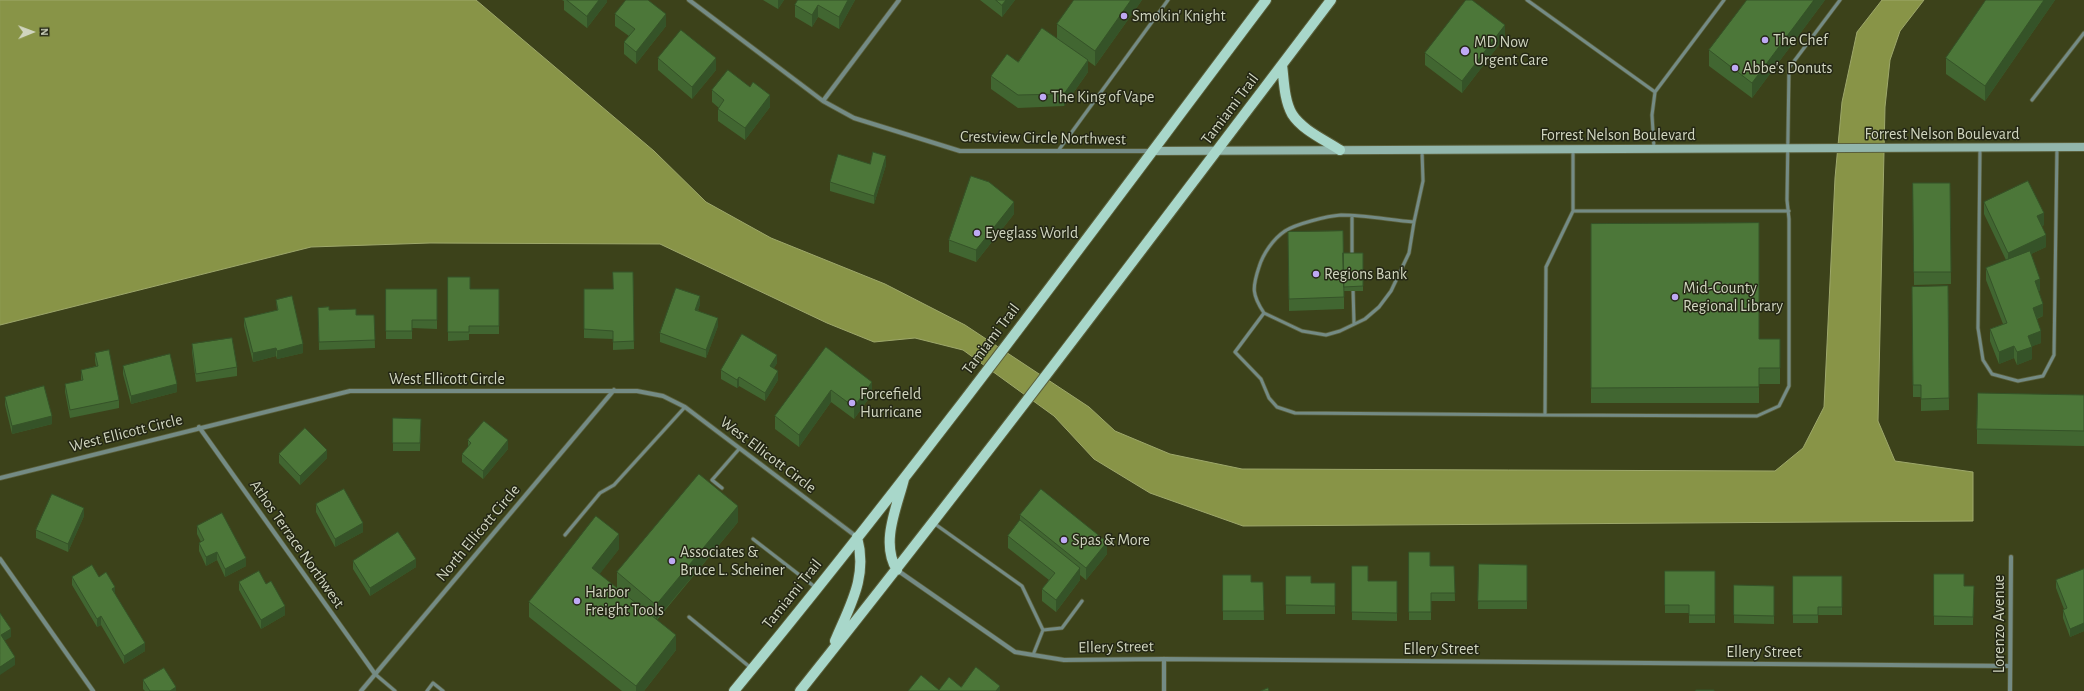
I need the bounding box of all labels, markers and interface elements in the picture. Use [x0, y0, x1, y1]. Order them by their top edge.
place label: Smokin' Knight [1132, 6, 1226, 26]
marker: Smokin' Knight [1119, 11, 1129, 21]
north arrow [12, 12, 52, 52]
text: N [39, 28, 50, 36]
place label: The Chef [1773, 30, 1828, 50]
place label: MD Now Urgent Care [1474, 32, 1548, 70]
marker: The Chef [1760, 35, 1770, 45]
marker: MD Now Urgent Care [1459, 45, 1471, 57]
place label: Abbe's Donuts [1743, 58, 1832, 78]
marker: Abbe's Donuts [1730, 63, 1740, 73]
street label: Tamiami Trail [1197, 70, 1263, 148]
place label: The King of Vape [1051, 87, 1154, 107]
marker: The King of Vape [1038, 92, 1048, 102]
street label: Forrest Nelson Boulevard [1865, 124, 2019, 144]
street label: Forrest Nelson Boulevard [1541, 125, 1695, 145]
street label: Crestview Circle Northwest [960, 127, 1126, 149]
place label: Eyeglass World [985, 223, 1078, 243]
marker: Eyeglass World [972, 228, 982, 238]
place label: Regions Bank [1324, 264, 1407, 284]
marker: Regions Bank [1311, 269, 1321, 279]
place label: Mid-County Regional Library [1683, 278, 1783, 316]
marker: Mid-County Regional Library [1670, 292, 1680, 302]
street label: Tamiami Trail [958, 300, 1024, 378]
street label: West Ellicott Circle [389, 369, 505, 389]
place label: Forcefield Hurricane [860, 384, 922, 422]
marker: Forcefield Hurricane [847, 398, 857, 408]
street label: West Ellicott Circle [68, 410, 184, 456]
street label: West Ellicott Circle [716, 412, 820, 498]
street label: Athos Terrace Northwest [245, 476, 349, 612]
street label: North Ellicott Circle [432, 481, 524, 585]
place label: Spas & More [1072, 530, 1150, 550]
marker: Spas & More [1059, 535, 1069, 545]
place label: Associates & Bruce L. Scheiner [680, 542, 785, 580]
street label: Tamiami Trail [758, 555, 826, 633]
marker: Associates & Bruce L. Scheiner [667, 556, 677, 566]
street label: Lorenzo Avenue [1989, 575, 2009, 673]
place label: Harbor Freight Tools [585, 582, 664, 620]
marker: Harbor Freight Tools [572, 596, 582, 606]
street label: Ellery Street [1078, 637, 1154, 657]
street label: Ellery Street [1403, 639, 1479, 659]
street label: Ellery Street [1726, 642, 1802, 662]

